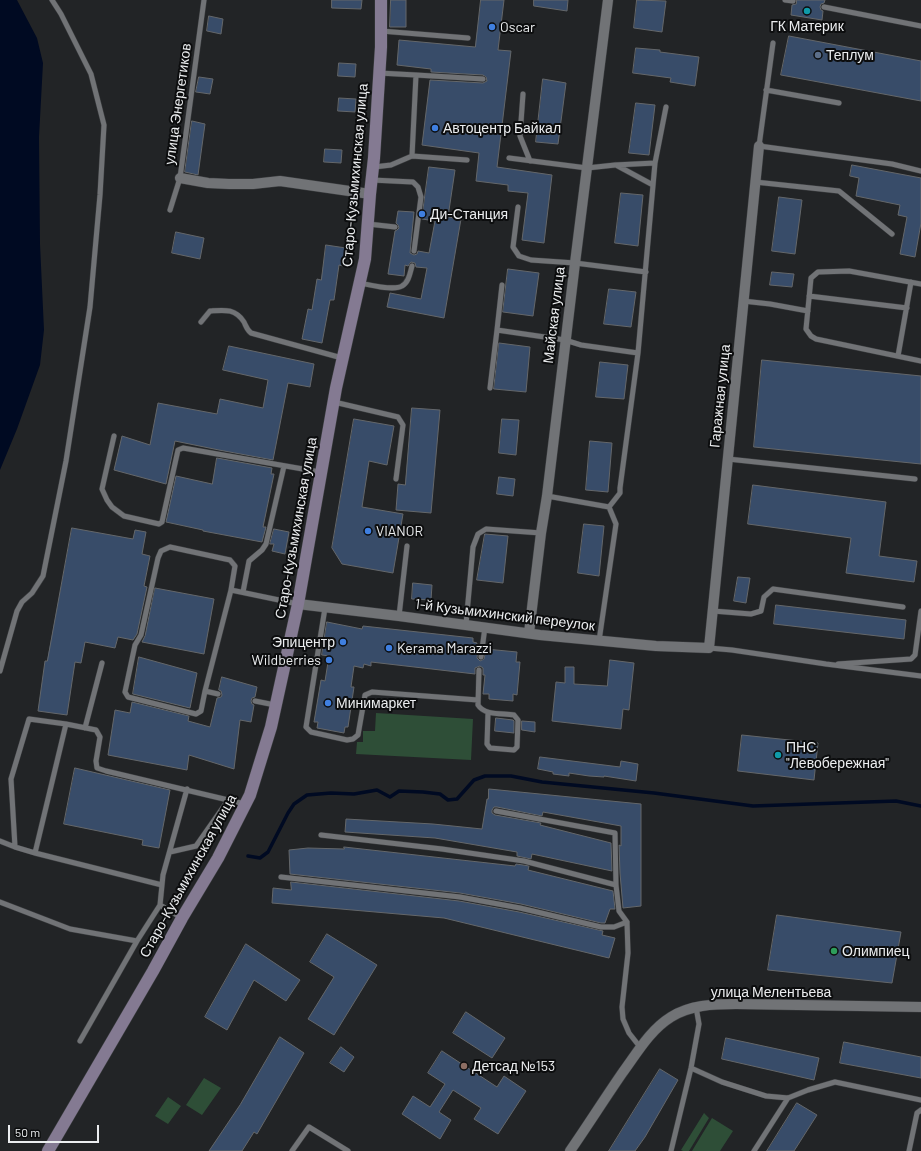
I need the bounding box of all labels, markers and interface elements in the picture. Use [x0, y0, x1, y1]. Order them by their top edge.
marker: ГК Материк [802, 6, 812, 16]
place label: ГК Материк [770, 18, 844, 34]
place label: Oscar [500, 19, 535, 35]
marker: Oscar [487, 22, 497, 32]
street label: улица Энергетиков [161, 42, 195, 166]
place label: Теплум [826, 47, 874, 63]
marker: Теплум [813, 50, 823, 60]
street label: Старо-Кузьмихинская улица [339, 83, 371, 267]
place label: Автоцентр Байкал [443, 120, 561, 136]
marker: Автоцентр Байкал [430, 123, 440, 133]
place label: Ди-Станция [430, 206, 508, 222]
marker: Ди-Станция [417, 209, 427, 219]
street label: Майская улица [540, 266, 568, 364]
street label: Гаражная улица [706, 343, 734, 449]
street label: Старо-Кузьмихинская улица [272, 436, 320, 620]
place label: VIANOR [376, 523, 423, 539]
marker: VIANOR [363, 526, 373, 536]
street label: 1-й Кузьмихинский переулок [414, 596, 596, 634]
place label: Эпицентр [272, 634, 335, 650]
marker: Эпицентр [338, 637, 348, 647]
place label: Kerama Marazzi [397, 640, 492, 656]
marker: Kerama Marazzi [384, 643, 394, 653]
place label: Wildberries [251, 652, 321, 668]
marker: Wildberries [324, 655, 334, 665]
place label: Минимаркет [336, 695, 416, 711]
marker: Минимаркет [323, 698, 333, 708]
place label: ПНС "Левобережная" [786, 739, 889, 772]
marker: ПНС "Левобережная" [773, 750, 783, 760]
street label: Старо-Кузьмихинская улица [136, 791, 240, 961]
place label: Олимпиец [842, 943, 910, 959]
marker: Олимпиец [829, 946, 839, 956]
street label: улица Мелентьева [711, 984, 831, 1000]
place label: Детсад №153 [472, 1058, 555, 1074]
marker: Детсад №153 [459, 1061, 469, 1071]
scale bar [10, 1117, 101, 1143]
text: 50 m [15, 1125, 40, 1139]

